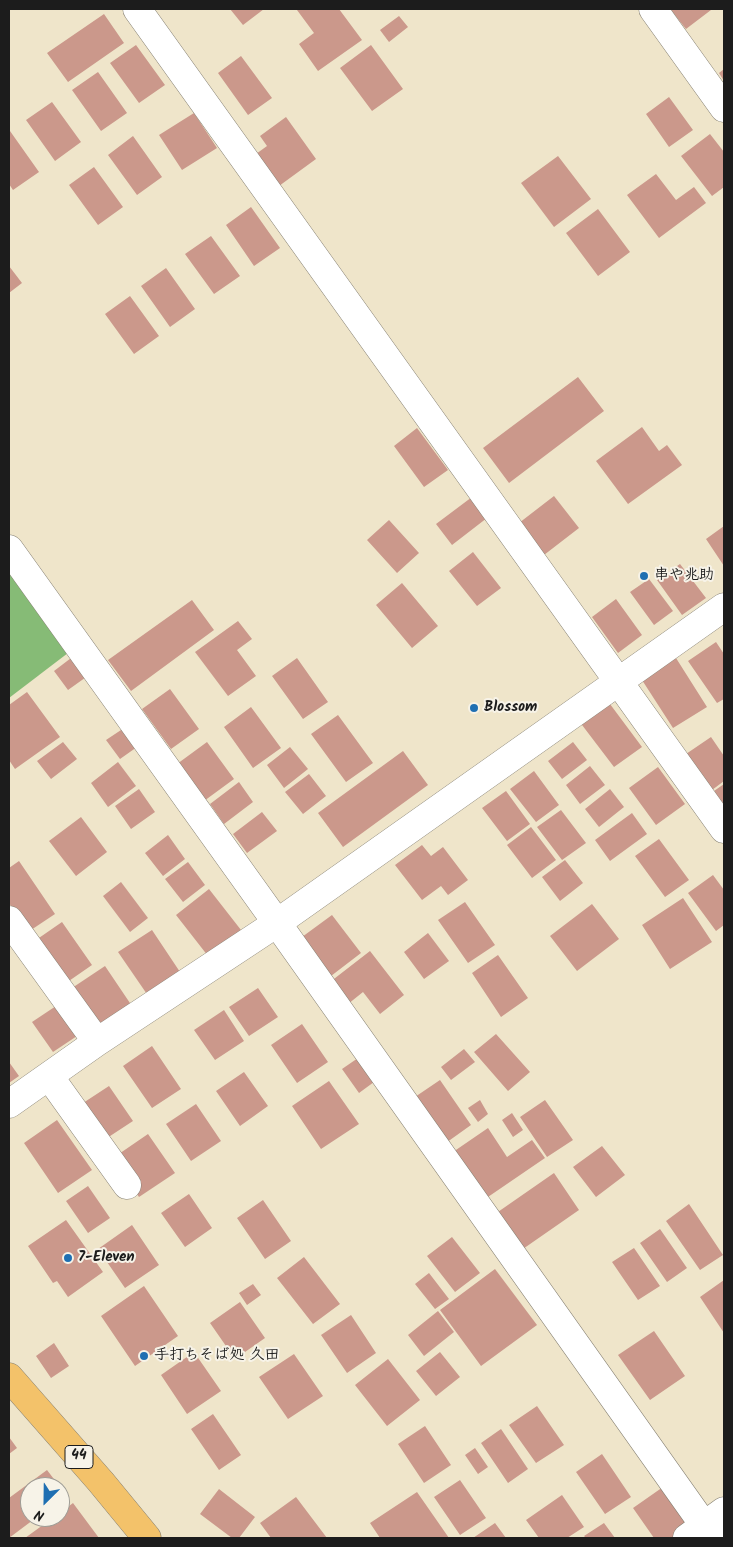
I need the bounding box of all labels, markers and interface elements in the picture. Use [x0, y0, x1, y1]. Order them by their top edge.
place label: 串や兆助 [654, 567, 714, 585]
marker: 串や兆助 [638, 570, 650, 582]
place label: Blossom [484, 699, 537, 717]
marker: Blossom [468, 702, 480, 714]
place label: 7-Eleven [78, 1249, 135, 1267]
marker: 7-Eleven [62, 1252, 74, 1264]
place label: 手打ちそば処 久田 [154, 1347, 280, 1365]
marker: 手打ちそば処 久田 [138, 1350, 150, 1362]
road number: 44 [65, 1445, 93, 1468]
north arrow [20, 1477, 70, 1527]
text: N [31, 1503, 48, 1527]

